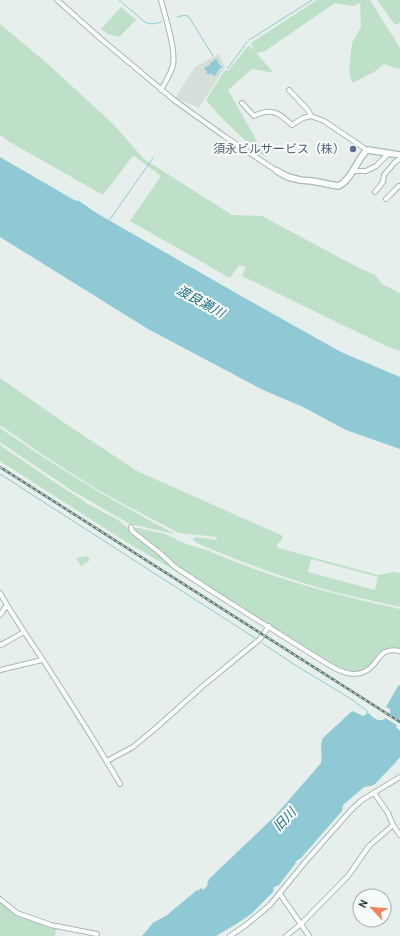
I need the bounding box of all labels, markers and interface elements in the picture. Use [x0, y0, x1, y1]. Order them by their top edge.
place label: 須永ビルサービス（株） [213, 141, 345, 155]
marker: 須永ビルサービス（株） [348, 144, 358, 154]
water label: 渡良瀬川 [174, 281, 229, 322]
water label: 旧川 [269, 803, 300, 834]
north arrow [352, 888, 392, 928]
text: N [355, 897, 370, 910]

